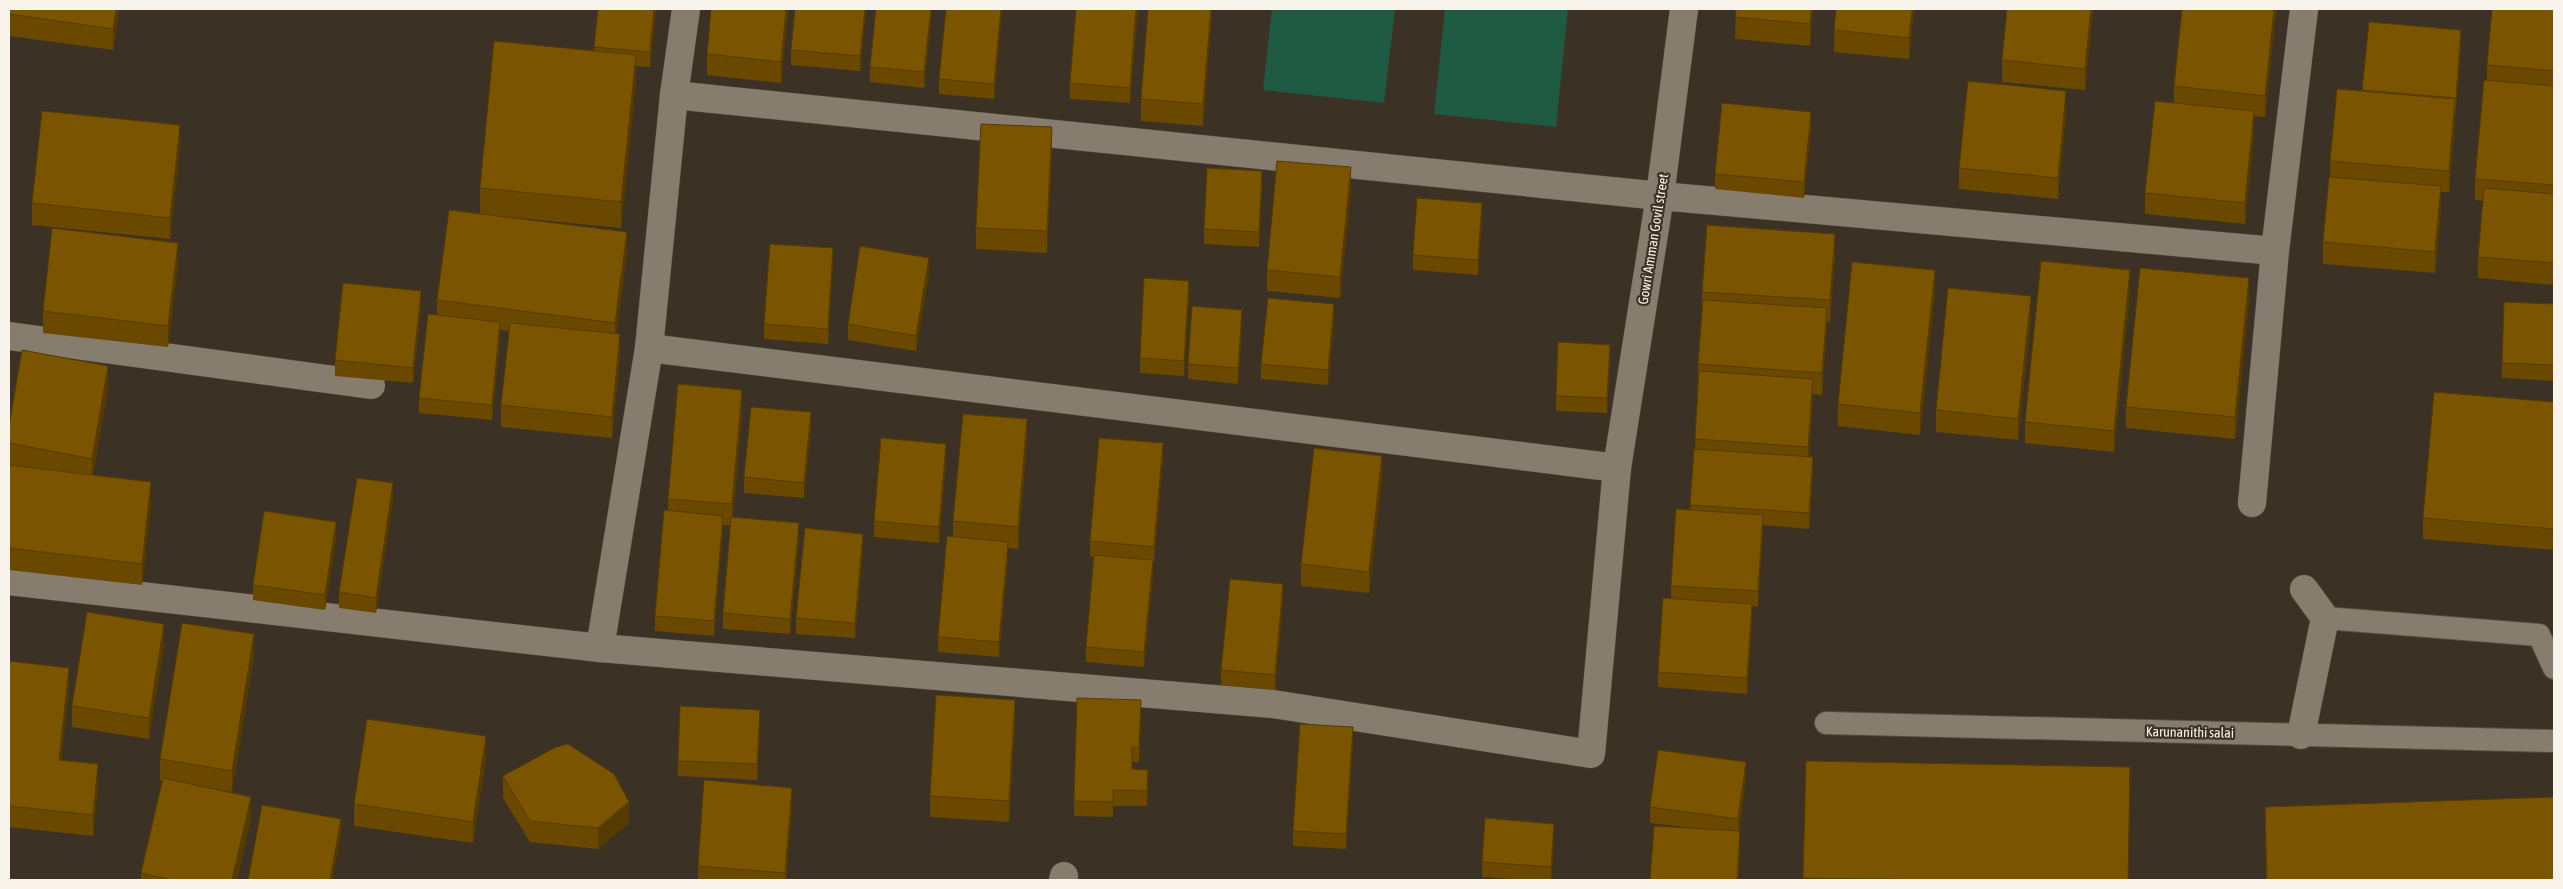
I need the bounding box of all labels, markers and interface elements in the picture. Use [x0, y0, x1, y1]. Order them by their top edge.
street label: Gowri Amman Govil street [1635, 173, 1671, 305]
street label: Karunanithi salai [2146, 723, 2234, 741]

